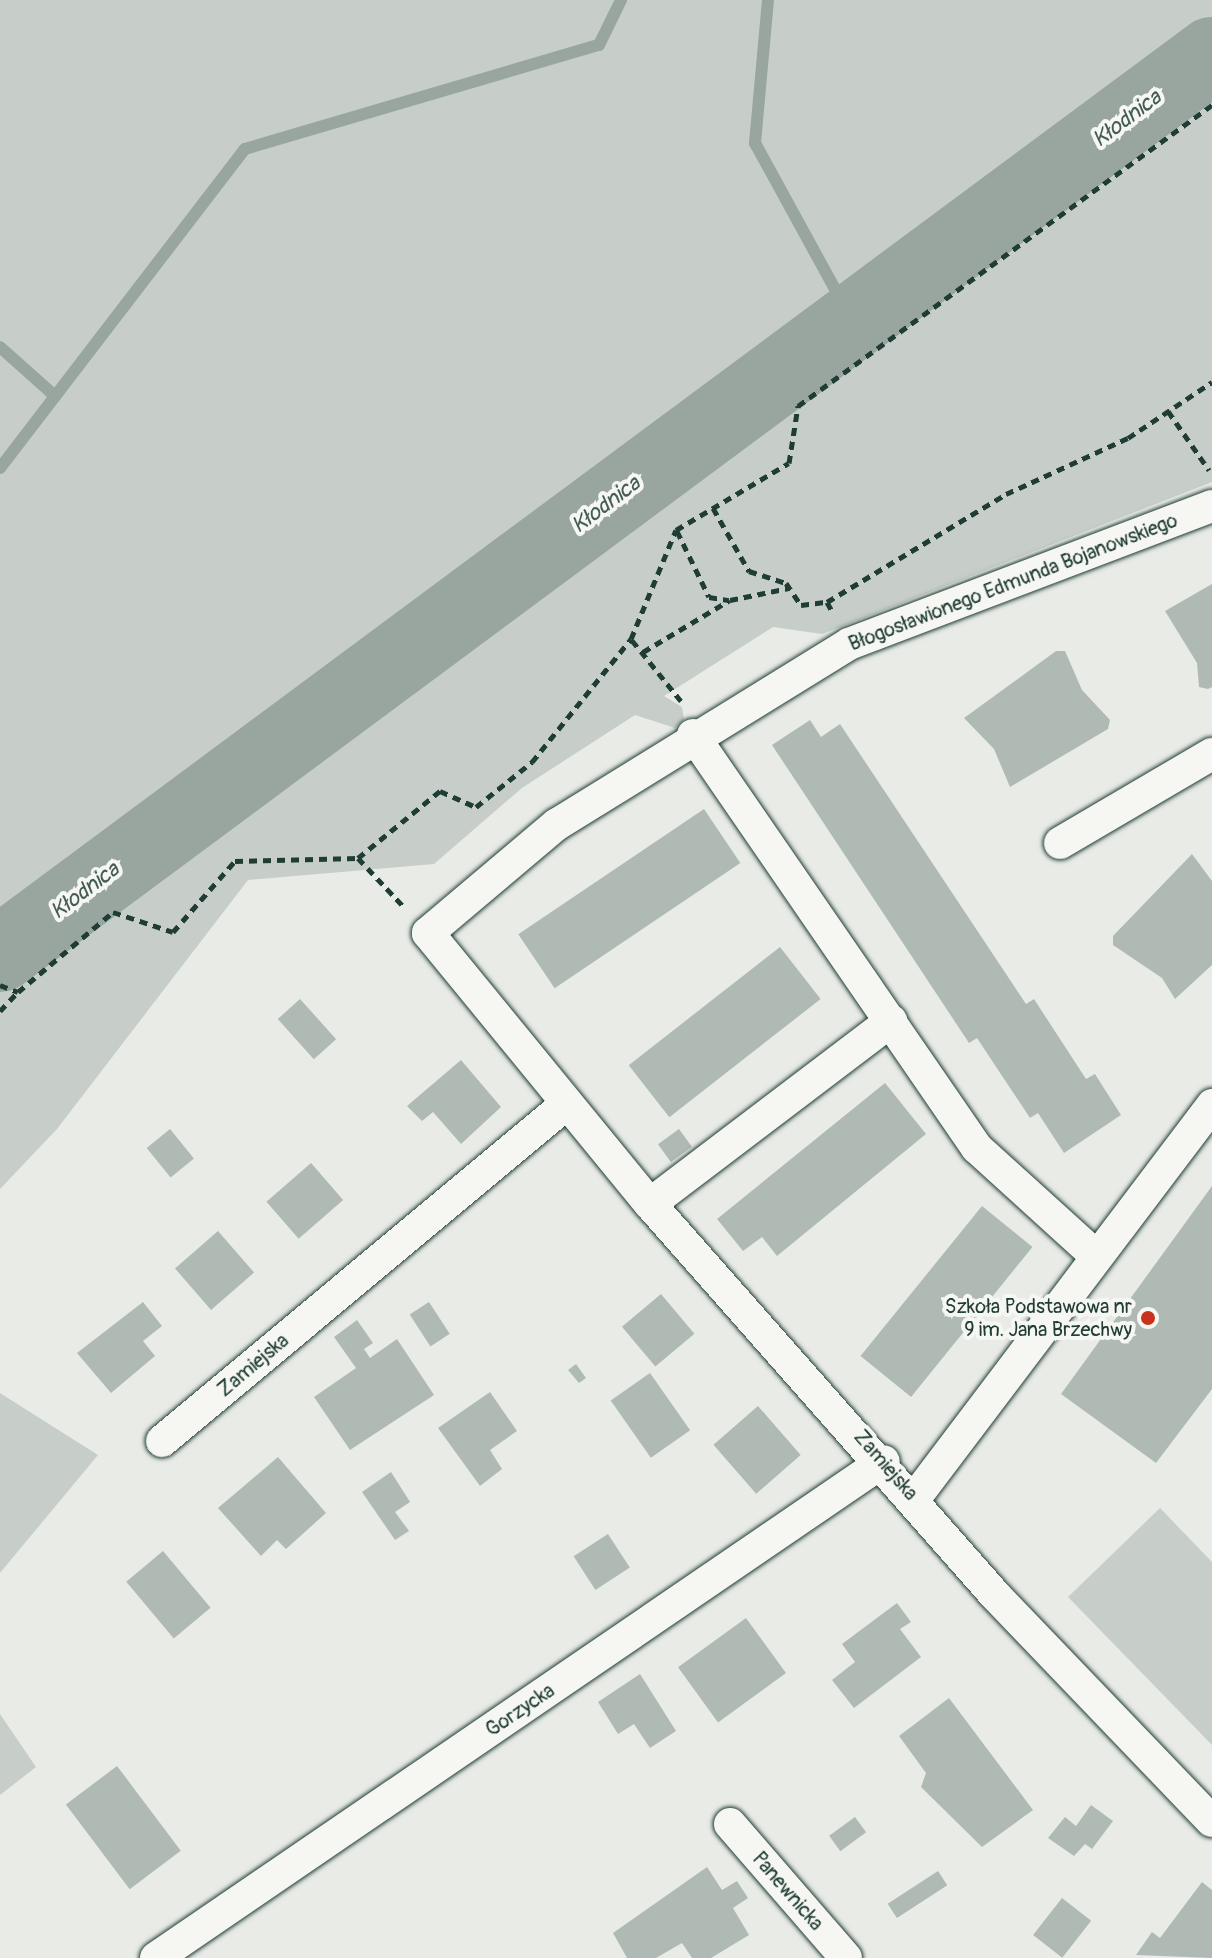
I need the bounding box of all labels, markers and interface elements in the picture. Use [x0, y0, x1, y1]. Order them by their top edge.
water label: Kłodnica [1087, 85, 1167, 153]
water label: Kłodnica [566, 471, 646, 539]
street label: Błogosławionego Edmunda Bojanowskiego [845, 508, 1181, 656]
water label: Kłodnica [45, 857, 125, 925]
place label: Szkoła Podstawowa nr 9 im. Jana Brzechwy [945, 1294, 1132, 1341]
marker: Szkoła Podstawowa nr 9 im. Jana Brzechwy [1139, 1309, 1157, 1327]
street label: Zamiejska [213, 1328, 293, 1402]
street label: Zamiejska [849, 1425, 923, 1505]
street label: Gorzycka [481, 1678, 559, 1742]
street label: Panewnicka [747, 1847, 829, 1935]

